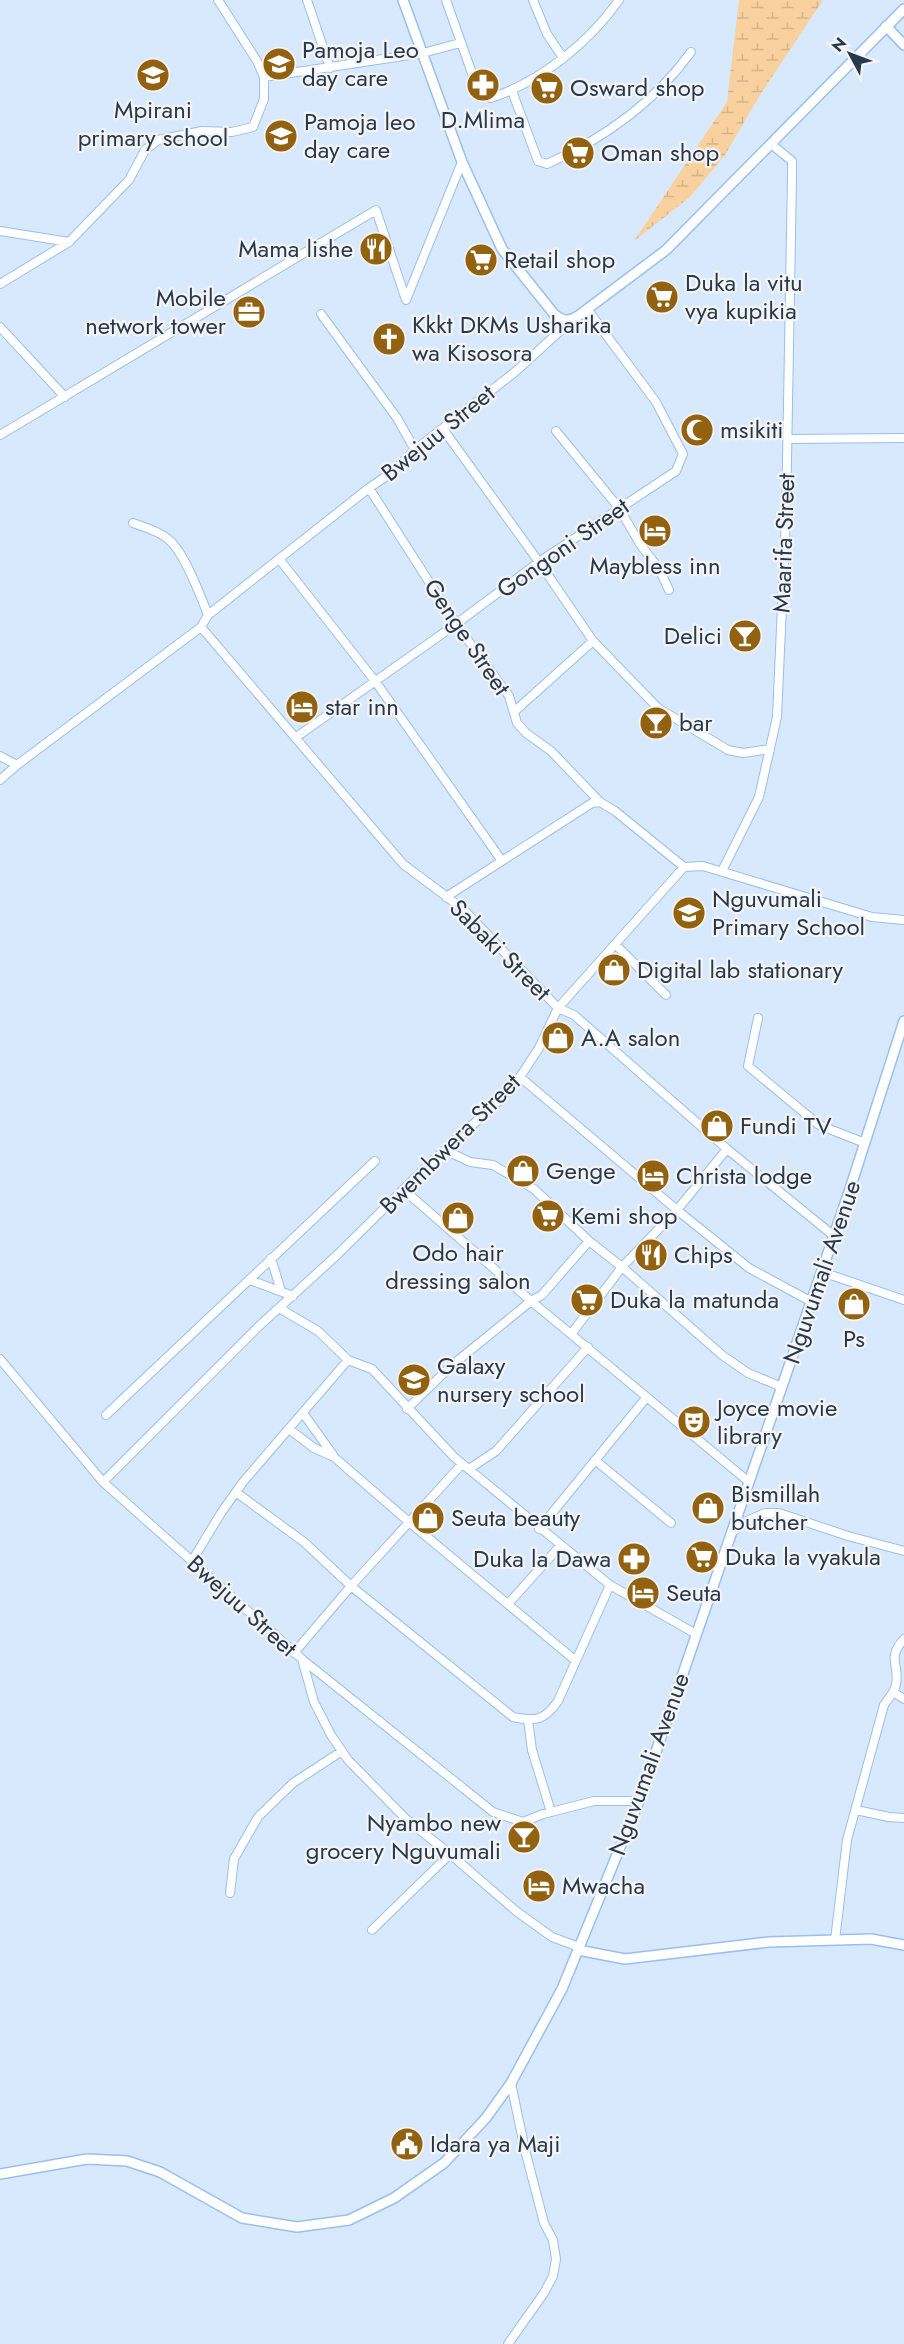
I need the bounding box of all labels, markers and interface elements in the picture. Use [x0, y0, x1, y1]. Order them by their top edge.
north arrow [820, 24, 880, 84]
place label: Pamoja Leo day care [302, 32, 419, 95]
text: N [826, 32, 852, 57]
school or university icon: Pamoja Leo day care [261, 46, 297, 82]
school or university icon: Mpirani primary school [135, 57, 171, 93]
pharmacy icon: D.Mlima [465, 67, 501, 103]
supermarket icon: Osward shop [529, 70, 565, 106]
place label: Osward shop [570, 70, 705, 105]
place label: Mpirani primary school [78, 92, 228, 155]
place label: D.Mlima [441, 102, 525, 137]
place label: Pamoja leo day care [304, 104, 416, 167]
school or university icon: Pamoja leo day care [263, 118, 299, 154]
supermarket icon: Oman shop [560, 135, 596, 171]
place label: Oman shop [601, 135, 719, 170]
place label: Mama lishe [238, 231, 353, 266]
restaurant icon: Mama lishe [358, 231, 394, 267]
supermarket icon: Retail shop [463, 242, 499, 278]
place label: Retail shop [504, 242, 615, 277]
place label: Duka la vitu vya kupikia [685, 265, 803, 328]
supermarket icon: Duka la vitu vya kupikia [644, 279, 680, 315]
place label: Mobile network tower [85, 280, 227, 343]
office icon: Mobile network tower [231, 294, 267, 330]
place label: Kkkt DKMs Usharika wa Kisosora [412, 307, 611, 370]
church icon: Kkkt DKMs Usharika wa Kisosora [371, 321, 407, 357]
street label: Bwejuu Street [373, 376, 502, 489]
mosque icon: msikiti [679, 412, 715, 448]
place label: msikiti [720, 412, 783, 447]
street label: Maarifa Street [764, 472, 803, 613]
street label: Gongoni Street [489, 489, 636, 606]
hotel icon: Maybless inn [637, 513, 673, 549]
place label: Maybless inn [590, 548, 720, 583]
street label: Genge Street [415, 571, 520, 702]
place label: Delici [664, 618, 722, 653]
bar icon: Delici [727, 618, 763, 654]
hotel icon: star inn [284, 689, 320, 725]
place label: star inn [325, 689, 399, 724]
bar icon: bar [638, 705, 674, 741]
place label: bar [679, 705, 713, 740]
place label: Nguvumali Primary School [712, 881, 865, 944]
street label: Sabaki Street [442, 891, 559, 1009]
school or university icon: Nguvumali Primary School [671, 895, 707, 931]
shop icon: Digital lab stationary [596, 952, 632, 988]
place label: Digital lab stationary [637, 952, 844, 987]
shop icon: A.A salon [540, 1020, 576, 1056]
place label: A.A salon [581, 1020, 680, 1055]
street label: Bwembwera Street [371, 1065, 528, 1222]
shop icon: Fundi TV [699, 1108, 735, 1144]
place label: Fundi TV [740, 1108, 832, 1143]
shop icon: Genge [505, 1153, 541, 1189]
place label: Genge [546, 1153, 616, 1188]
hotel icon: Christa lodge [635, 1158, 671, 1194]
place label: Christa lodge [676, 1158, 812, 1193]
street label: Nguvumali Avenue [774, 1175, 869, 1368]
supermarket icon: Kemi shop [530, 1198, 566, 1234]
place label: Kemi shop [571, 1198, 677, 1233]
shop icon: Odo hair dressing salon [440, 1200, 476, 1236]
place label: Odo hair dressing salon [385, 1235, 531, 1298]
restaurant icon: Chips [633, 1237, 669, 1273]
place label: Chips [674, 1237, 733, 1272]
supermarket icon: Duka la matunda [569, 1282, 605, 1318]
place label: Duka la matunda [610, 1282, 779, 1317]
shop icon: Ps [836, 1286, 872, 1322]
place label: Ps [843, 1321, 865, 1356]
place label: Galaxy nursery school [437, 1348, 585, 1411]
school or university icon: Galaxy nursery school [396, 1362, 432, 1398]
place label: Joyce movie library [714, 1390, 837, 1453]
theatre icon: Joyce movie library [676, 1404, 712, 1440]
place label: Bismillah butcher [731, 1476, 820, 1539]
shop icon: Bismillah butcher [690, 1490, 726, 1526]
shop icon: Seuta beauty [410, 1500, 446, 1536]
place label: Seuta beauty [451, 1500, 581, 1535]
supermarket icon: Duka la vyakula [684, 1539, 720, 1575]
place label: Duka la vyakula [725, 1539, 881, 1574]
place label: Duka la Dawa [473, 1541, 611, 1576]
pharmacy icon: Duka la Dawa [616, 1541, 652, 1577]
street label: Bwejuu Street [180, 1547, 305, 1665]
hotel icon: Seuta [625, 1575, 661, 1611]
place label: Seuta [666, 1575, 721, 1610]
street label: Nguvumali Avenue [599, 1668, 698, 1860]
place label: Nyambo new grocery Nguvumali [306, 1805, 502, 1868]
bar icon: Nyambo new grocery Nguvumali [506, 1819, 542, 1855]
hotel icon: Mwacha [521, 1868, 557, 1904]
place label: Mwacha [562, 1868, 645, 1903]
public building icon: Idara ya Maji [389, 2126, 425, 2162]
place label: Idara ya Maji [430, 2126, 561, 2161]

